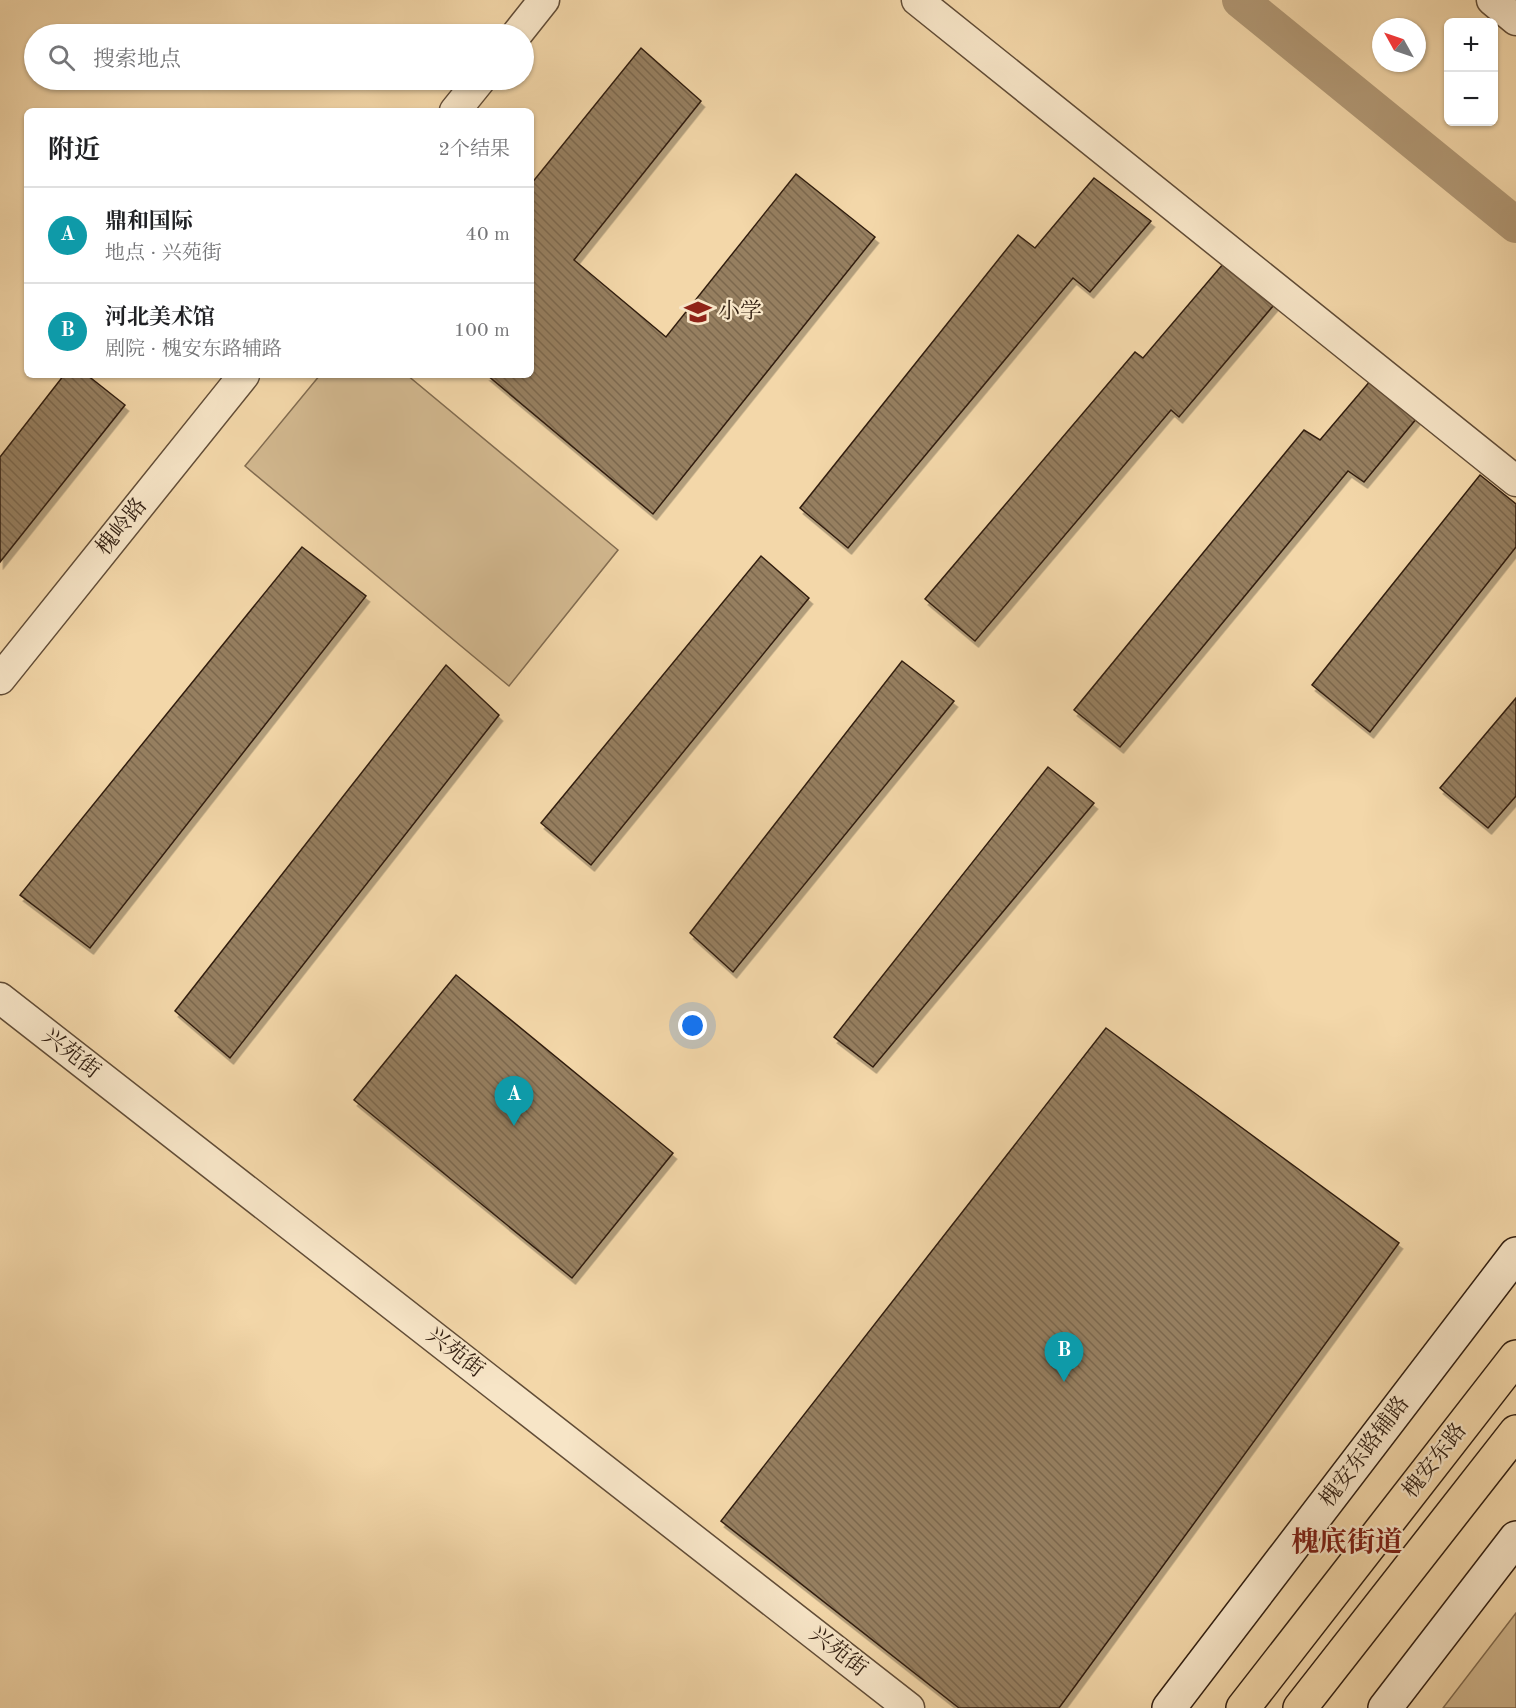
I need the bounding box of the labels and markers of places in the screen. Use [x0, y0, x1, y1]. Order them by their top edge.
school or university icon: 小学 [683, 297, 713, 327]
place label: 小学 [718, 299, 762, 323]
pin: A [494, 1076, 534, 1126]
pin: B [1044, 1332, 1084, 1382]

